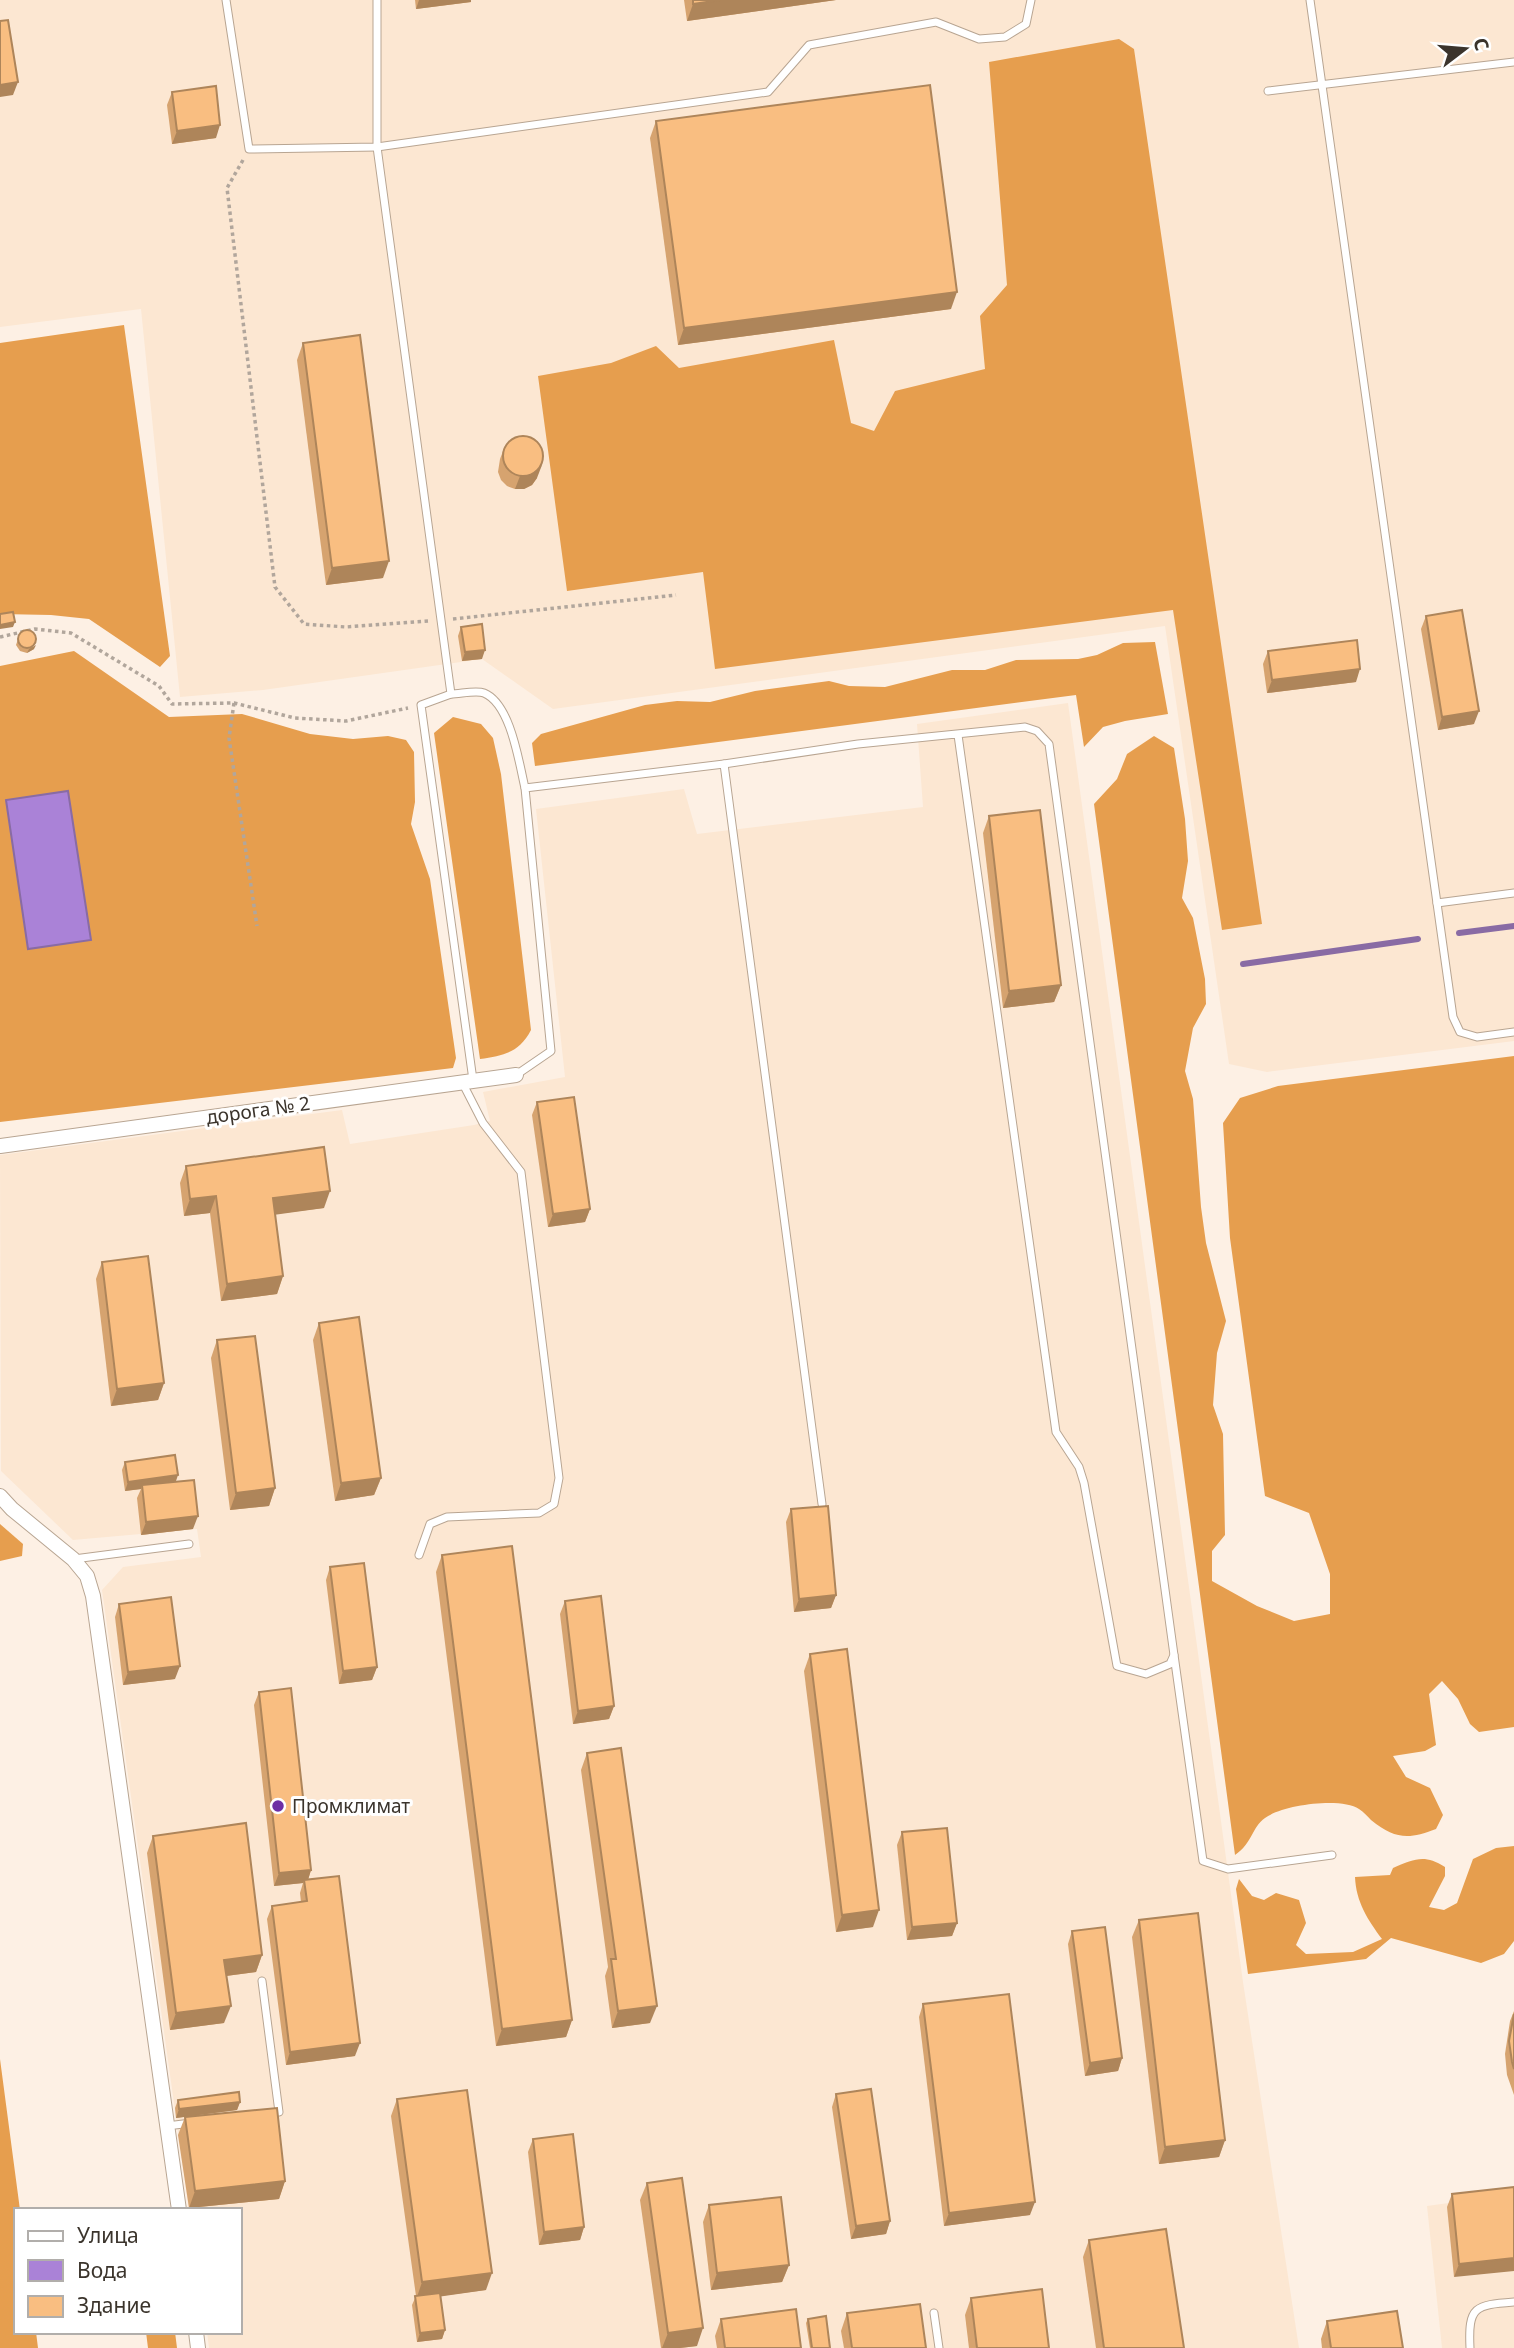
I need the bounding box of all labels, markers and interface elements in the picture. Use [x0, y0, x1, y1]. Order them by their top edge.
north arrow [1430, 14, 1500, 84]
text: С [1467, 35, 1496, 54]
street label: дорога № 2 [204, 1090, 312, 1130]
place label: Промклимат [292, 1793, 410, 1819]
marker: Промклимат [270, 1798, 286, 1814]
legend [14, 2208, 242, 2334]
text: Улица [77, 2221, 139, 2249]
text: Вода [77, 2256, 127, 2284]
text: Здание [77, 2291, 151, 2319]

